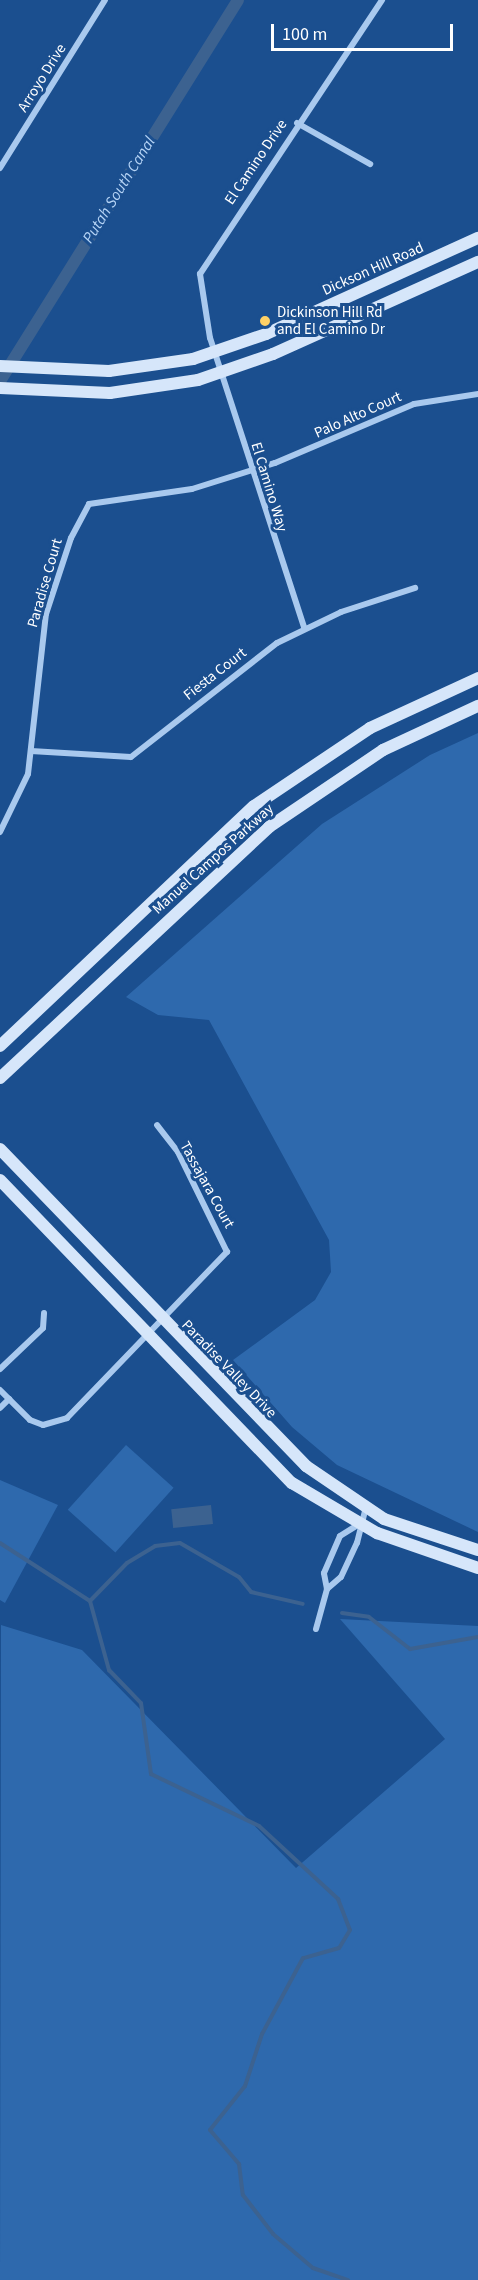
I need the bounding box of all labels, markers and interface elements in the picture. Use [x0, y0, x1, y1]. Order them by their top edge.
scale bar [274, 12, 456, 50]
text: 100 m [282, 22, 327, 47]
street label: Arroyo Drive [14, 41, 70, 115]
street label: El Camino Drive [221, 116, 291, 208]
water label: Putah South Canal [79, 133, 159, 247]
street label: Dickson Hill Road [319, 239, 427, 299]
place label: Dickinson Hill Rd and El Camino Dr [277, 303, 385, 338]
marker: Dickinson Hill Rd and El Camino Dr [258, 314, 272, 328]
street label: Palo Alto Court [312, 388, 404, 442]
street label: El Camino Way [247, 440, 291, 534]
street label: Paradise Court [24, 536, 66, 630]
street label: Fiesta Court [180, 644, 250, 704]
street label: Manuel Campos Parkway [149, 800, 277, 918]
street label: Tassajara Court [176, 1138, 238, 1232]
street label: Paradise Valley Drive [178, 1316, 280, 1422]

